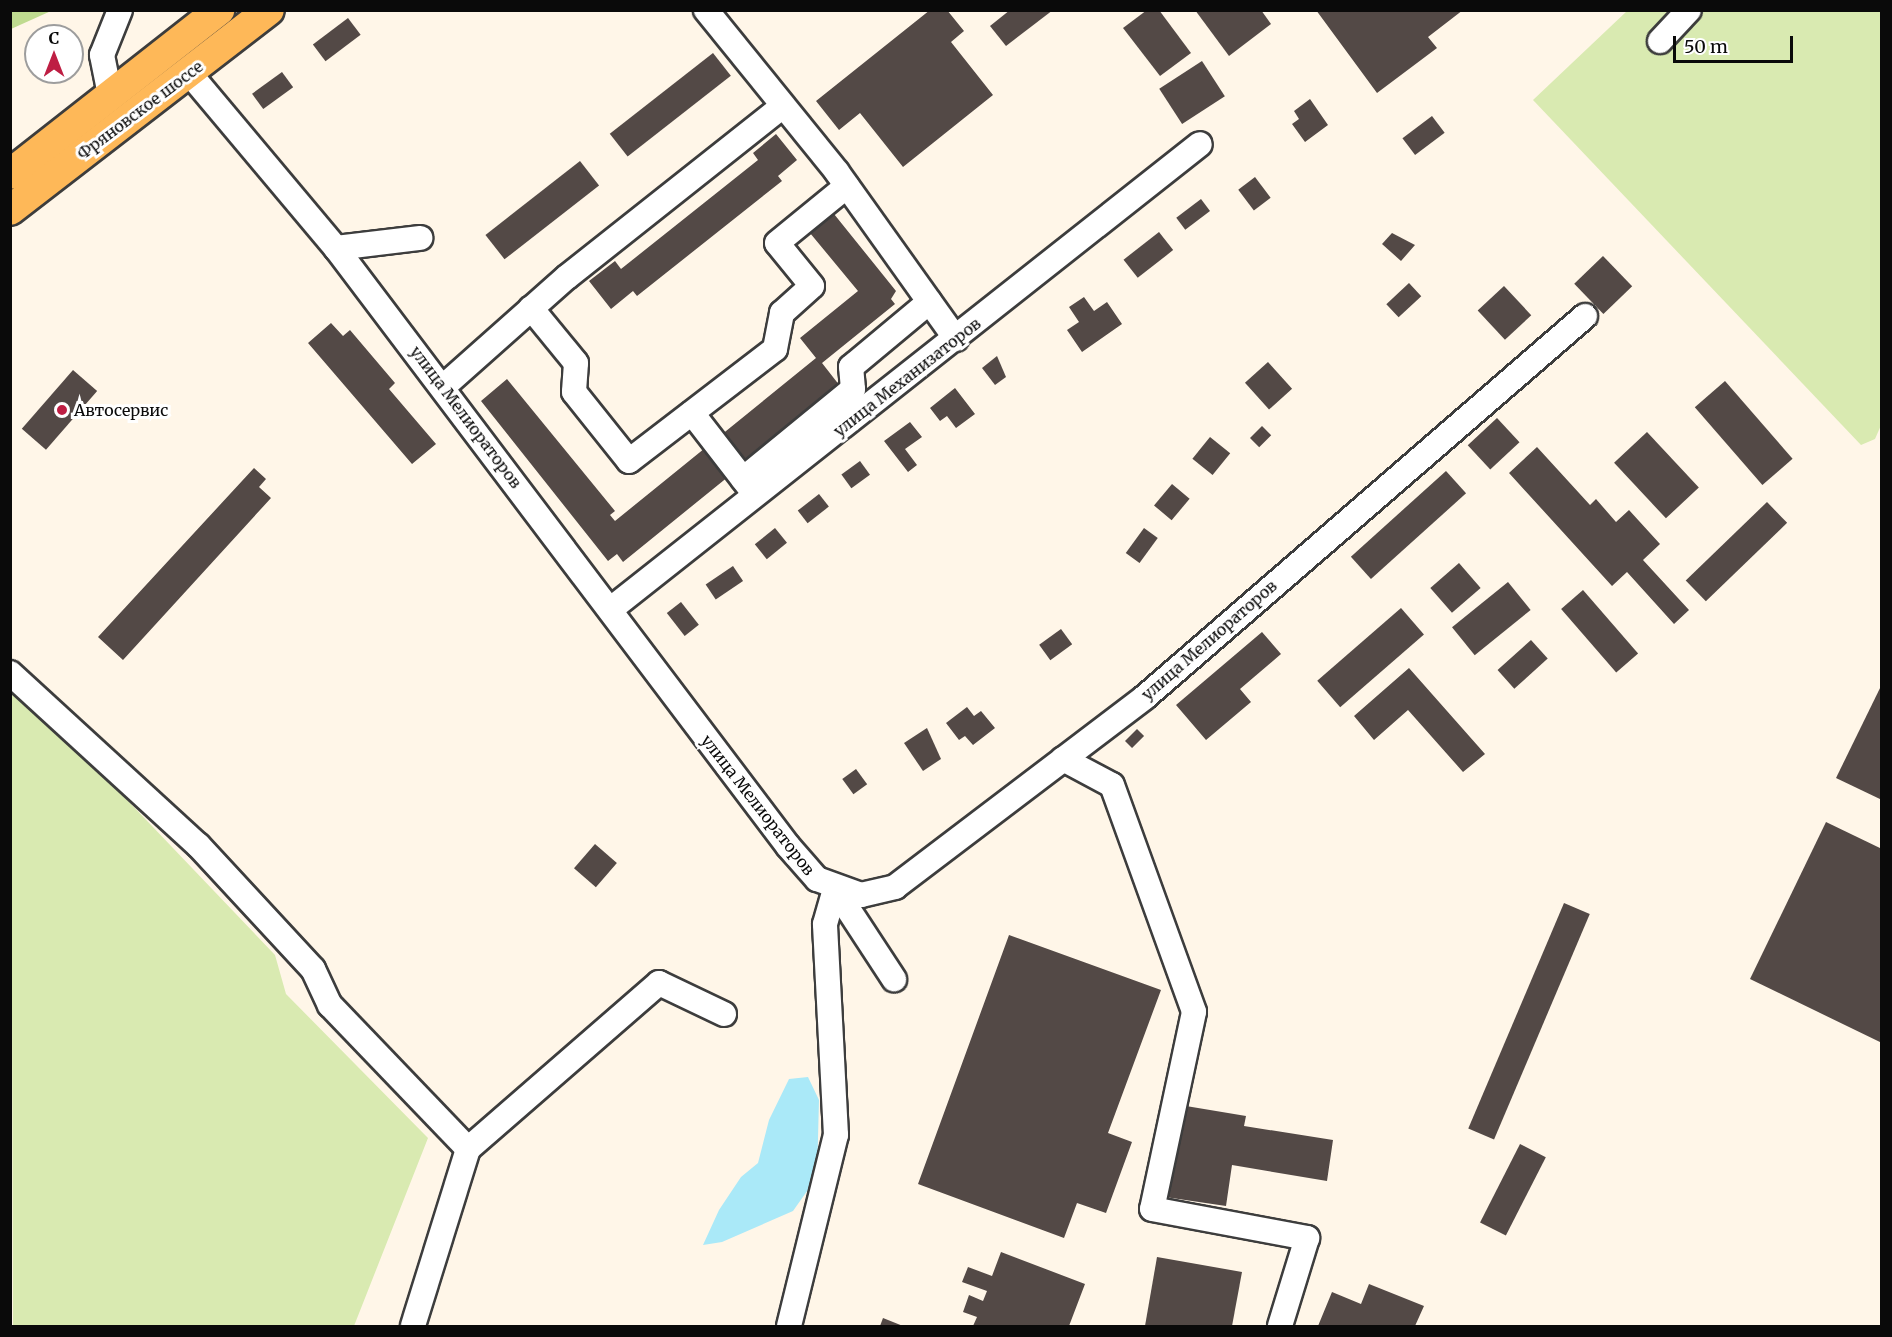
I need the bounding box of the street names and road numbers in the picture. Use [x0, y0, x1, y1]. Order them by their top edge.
street label: Фряновское шоссе [73, 57, 207, 163]
street label: улица Механизаторов [830, 314, 984, 440]
street label: улица Мелиораторов [406, 342, 526, 492]
street label: улица Мелиораторов [1137, 576, 1281, 704]
street label: улица Мелиораторов [697, 731, 819, 879]

